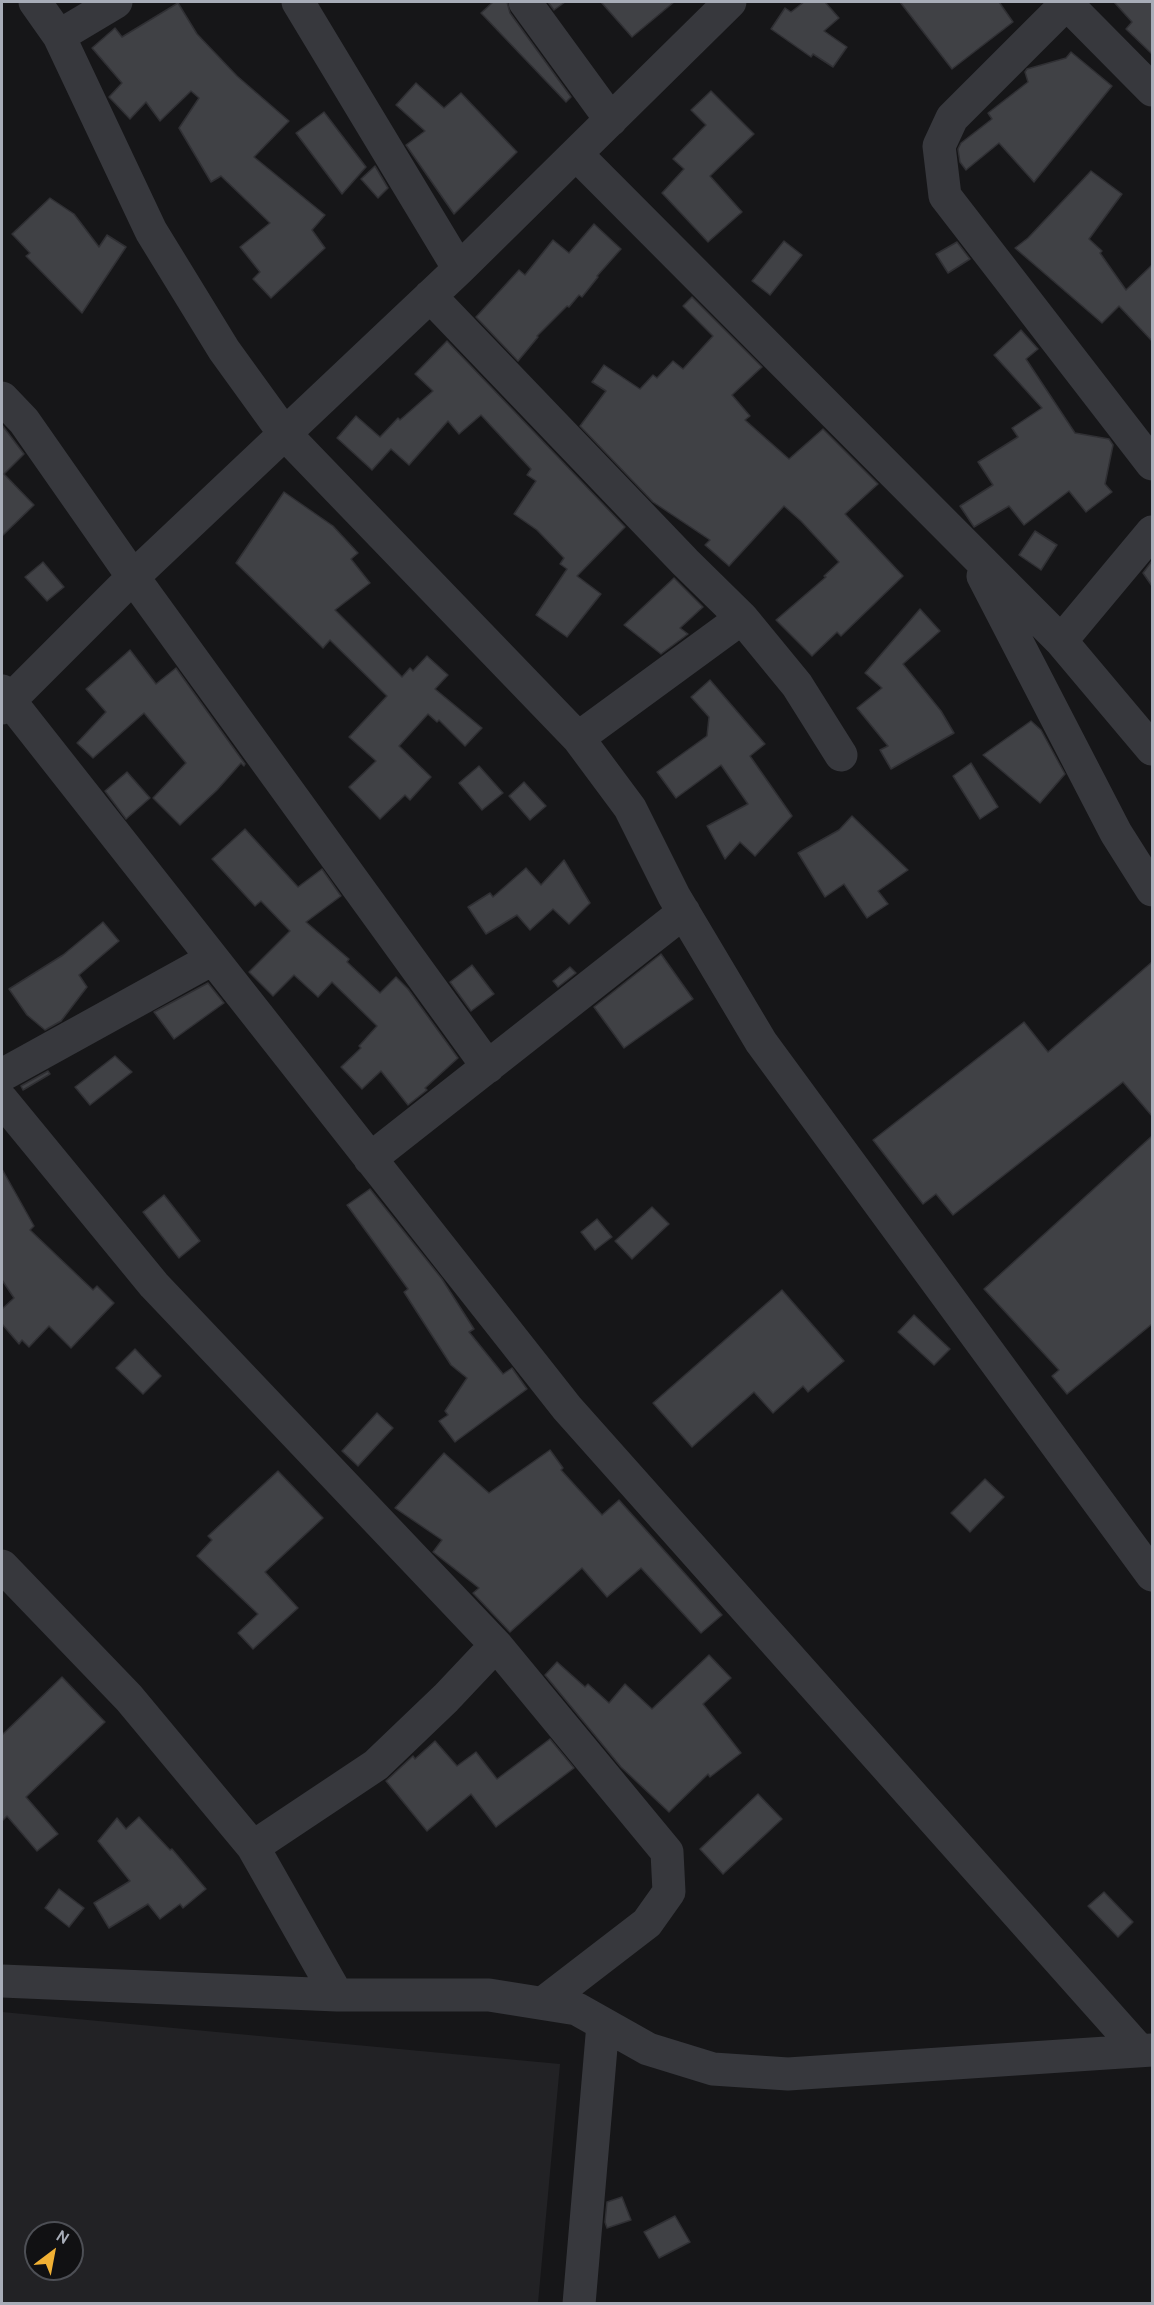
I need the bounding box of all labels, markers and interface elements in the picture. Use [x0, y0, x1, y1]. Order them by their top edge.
north arrow [24, 2221, 84, 2281]
text: N [53, 2226, 73, 2248]

